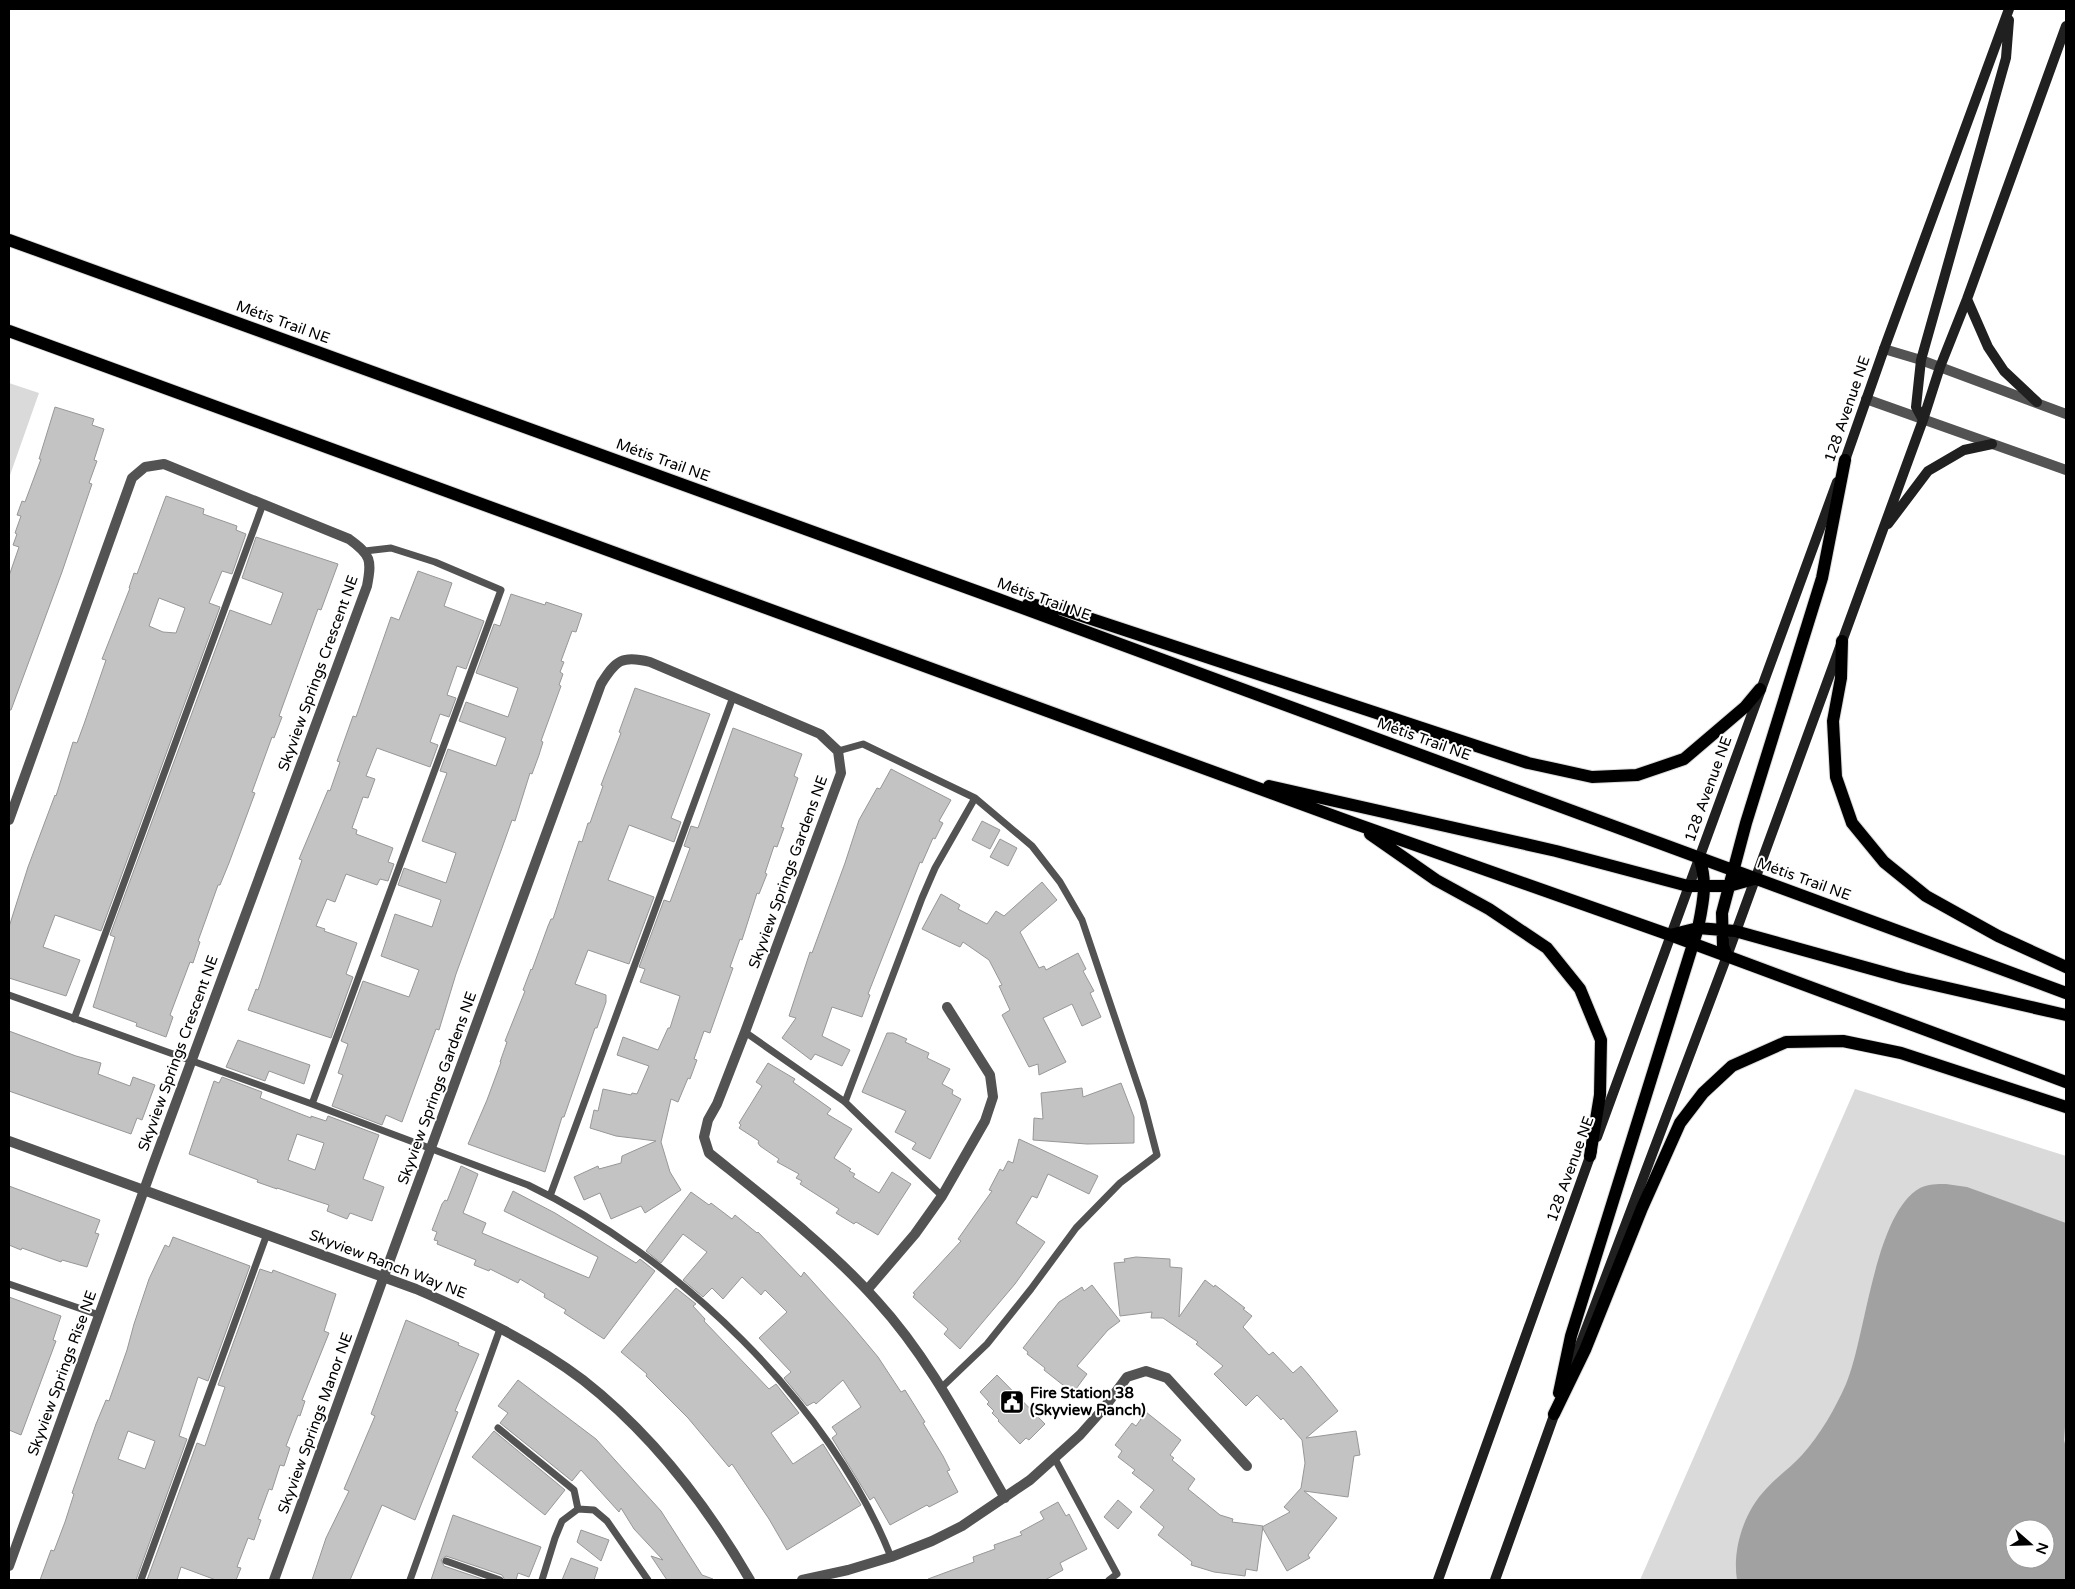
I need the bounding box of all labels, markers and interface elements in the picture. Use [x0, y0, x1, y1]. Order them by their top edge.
street label: Métis Trail NE [234, 297, 332, 347]
street label: 128 Avenue NE [1820, 353, 1874, 465]
street label: Métis Trail NE [614, 435, 712, 485]
street label: Skyview Springs Crescent NE [274, 573, 362, 773]
street label: Métis Trail NE [995, 574, 1093, 624]
street label: Métis Trail NE [1375, 714, 1473, 764]
street label: 128 Avenue NE [1680, 734, 1736, 844]
street label: Skyview Springs Gardens NE [745, 773, 831, 971]
street label: Métis Trail NE [1755, 854, 1853, 904]
street label: Skyview Springs Crescent NE [134, 953, 222, 1153]
street label: Skyview Springs Gardens NE [394, 989, 480, 1187]
street label: 128 Avenue NE [1542, 1114, 1598, 1224]
street label: Skyview Ranch Way NE [307, 1226, 469, 1302]
street label: Skyview Springs Rise NE [24, 1288, 100, 1458]
street label: Skyview Springs Manor NE [274, 1330, 356, 1516]
place label: Fire Station 38 (Skyview Ranch) [1030, 1384, 1146, 1420]
public building icon: Fire Station 38 (Skyview Ranch) [999, 1389, 1025, 1415]
north arrow [2005, 1519, 2055, 1569]
text: N [2032, 1540, 2052, 1556]

